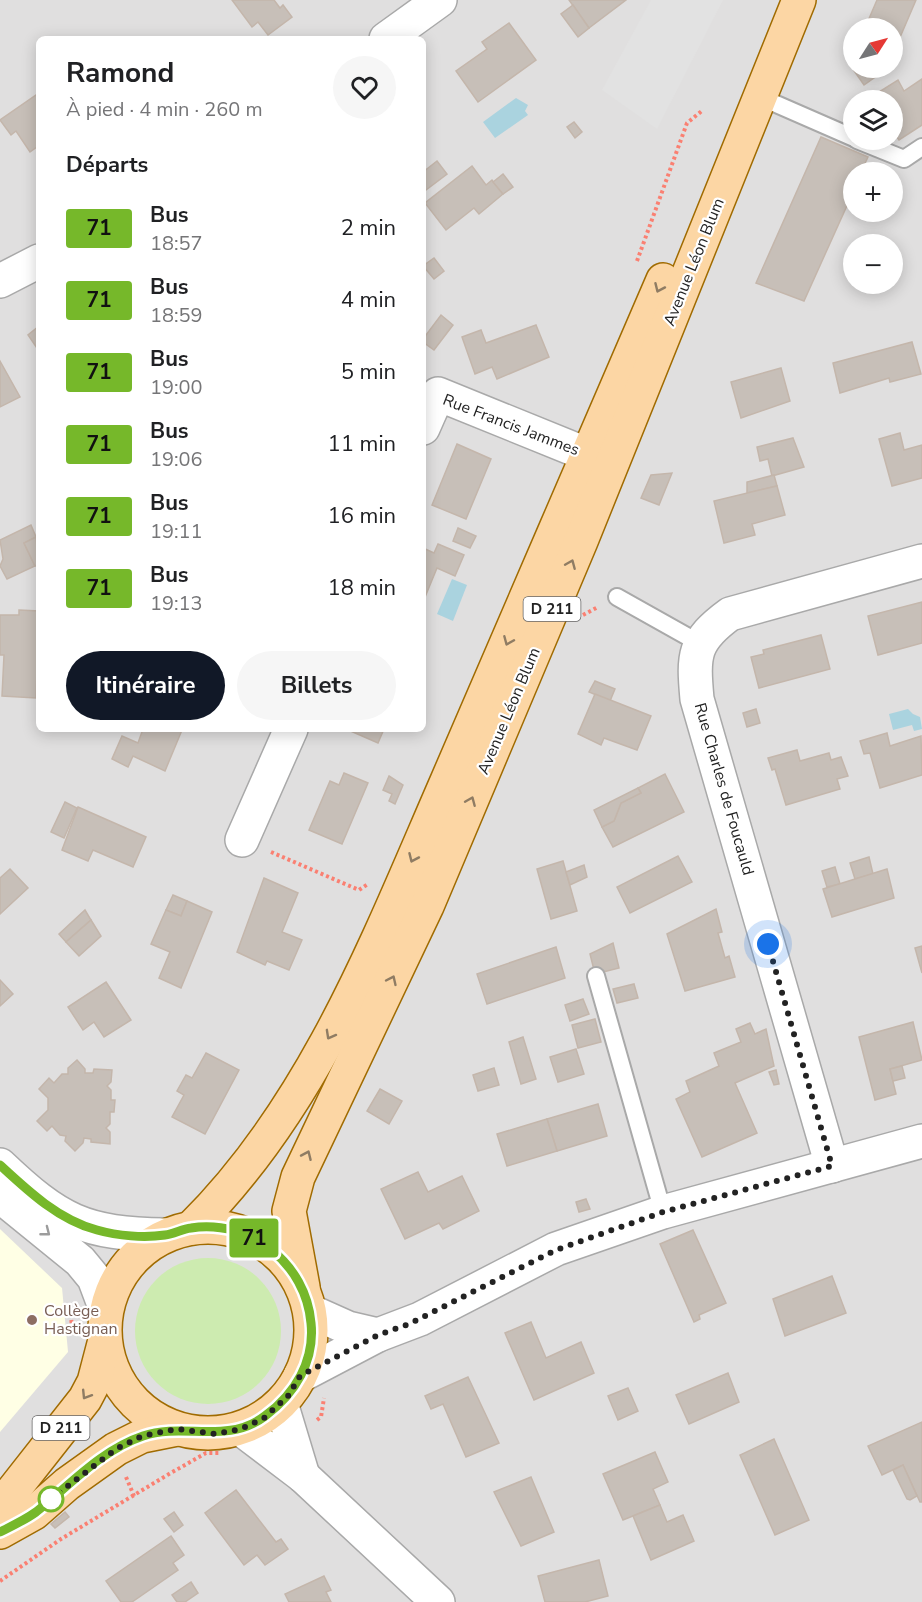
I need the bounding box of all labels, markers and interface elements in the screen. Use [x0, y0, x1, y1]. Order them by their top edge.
north arrow [843, 18, 903, 78]
map controls [843, 18, 903, 294]
text: Ramond [66, 54, 174, 92]
button: heart [333, 56, 396, 119]
button: layers [843, 90, 903, 150]
text: À pied · 4 min · 260 m [66, 96, 263, 123]
text: Départs [66, 150, 148, 180]
button: + [843, 162, 903, 222]
street label: Avenue Léon Blum [658, 195, 730, 329]
text: Bus [150, 200, 189, 230]
text: 2 min [341, 213, 396, 243]
text: 71 [86, 214, 112, 242]
text: 18:57 [150, 230, 203, 257]
button: − [843, 234, 903, 294]
text: Bus [150, 272, 189, 302]
one-way arrow [654, 282, 666, 293]
text: 4 min [341, 285, 396, 315]
text: 71 [86, 286, 112, 314]
text: 18:59 [150, 302, 203, 329]
text: Bus [150, 344, 189, 374]
text: 5 min [341, 357, 396, 387]
text: 71 [86, 358, 112, 386]
text: 19:00 [150, 374, 203, 401]
street label: Rue Francis Jammes [440, 389, 582, 461]
text: Bus [150, 416, 189, 446]
text: 11 min [328, 429, 396, 459]
text: 71 [86, 430, 112, 458]
text: 19:06 [150, 446, 203, 473]
text: Bus [150, 488, 189, 518]
text: 16 min [328, 501, 396, 531]
text: 71 [86, 502, 112, 530]
text: 19:11 [150, 518, 203, 545]
one-way arrow [564, 559, 576, 570]
text: Bus [150, 560, 189, 590]
text: 18 min [328, 573, 396, 603]
text: 71 [86, 574, 112, 602]
text: 19:13 [150, 590, 203, 617]
road number: D 211 [524, 597, 580, 621]
one-way arrow [503, 635, 515, 646]
street label: Avenue Léon Blum [472, 644, 546, 778]
button: Itinéraire [66, 651, 225, 720]
button: Billets [237, 651, 396, 720]
street label: Rue Charles de Foucauld [689, 700, 759, 878]
one-way arrow [464, 797, 476, 808]
one-way arrow [408, 852, 420, 863]
your location [753, 929, 783, 959]
one-way arrow [385, 975, 397, 986]
one-way arrow [326, 1029, 337, 1039]
one-way arrow [300, 1151, 312, 1162]
line badge: 71 [227, 1218, 281, 1258]
text: 71 [241, 1224, 267, 1252]
one-way arrow [39, 1225, 50, 1236]
place label: Collège Hastignan [44, 1300, 118, 1340]
marker: Collège Hastignan [25, 1313, 39, 1327]
one-way arrow [82, 1389, 94, 1399]
road number: D 211 [32, 1416, 90, 1440]
unlabelled marker [38, 1486, 64, 1512]

